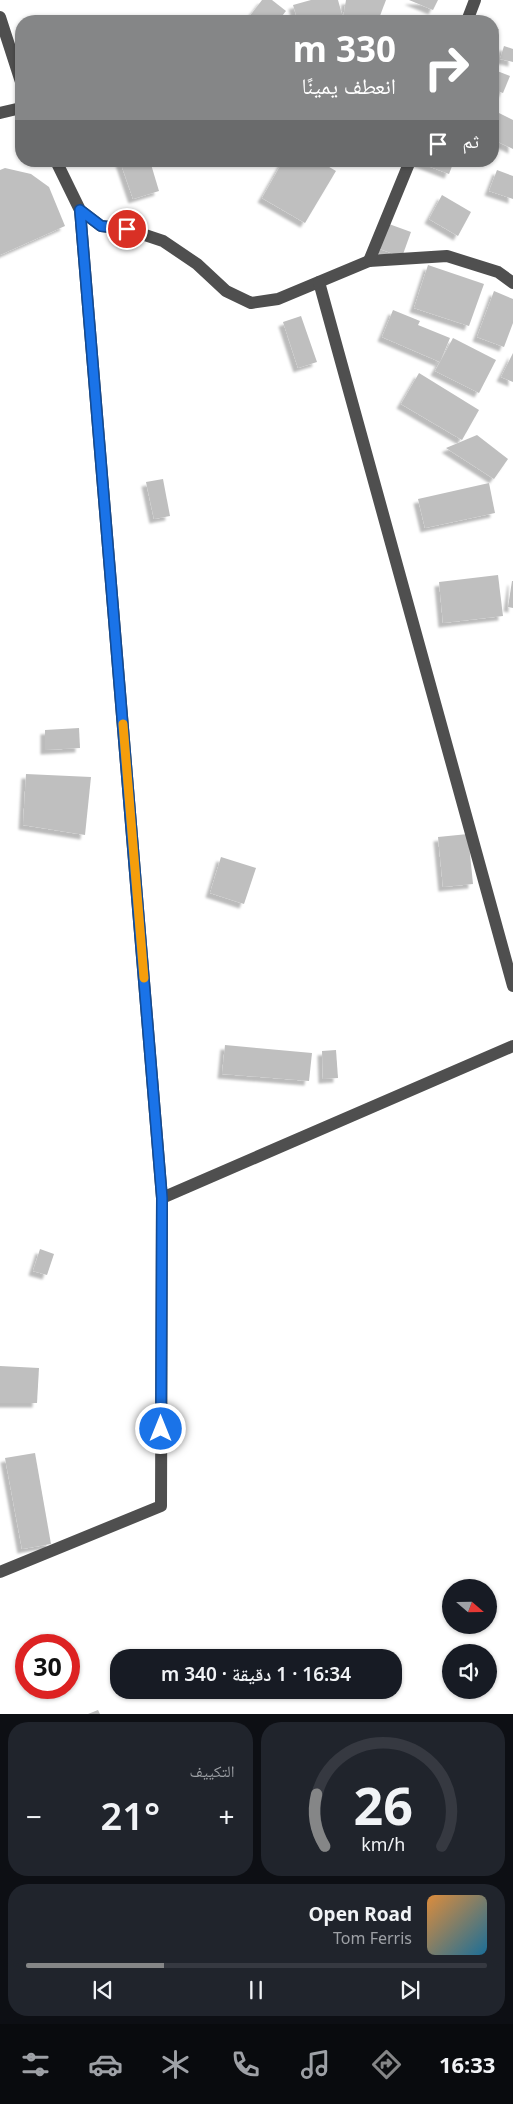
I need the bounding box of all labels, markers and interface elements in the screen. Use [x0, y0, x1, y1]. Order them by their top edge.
text: 330 m [293, 25, 396, 72]
icon: right [414, 35, 479, 100]
text: انعطف يمينًا [302, 70, 396, 100]
text: ثم [462, 128, 479, 154]
icon: arrive [424, 130, 452, 158]
pin [106, 208, 148, 250]
icon: arrive [113, 215, 141, 243]
position arrow [134, 1402, 186, 1454]
north arrow [442, 1579, 498, 1634]
map controls [442, 1579, 497, 1699]
speed limit sign: 30 [15, 1634, 80, 1699]
button: sound [442, 1644, 497, 1699]
text: 16:34 · 1 دقيقة · 340 m [161, 1661, 351, 1687]
text: التكييف [190, 1760, 235, 1782]
text: 26 [353, 1769, 413, 1840]
text: 21° [100, 1789, 160, 1841]
text: − [26, 1797, 42, 1835]
text: + [218, 1797, 234, 1835]
text: km/h [361, 1832, 405, 1856]
text: Open Road [309, 1901, 412, 1927]
text: Tom Ferris [333, 1927, 412, 1949]
icon: previous [89, 1976, 117, 2004]
icon: pause [242, 1976, 270, 2004]
icon: next [396, 1976, 424, 2004]
icon: filters [18, 2047, 53, 2082]
icon: car [88, 2047, 123, 2082]
icon: climate [158, 2047, 193, 2082]
icon: phone [228, 2047, 263, 2082]
icon: music [298, 2047, 333, 2082]
icon: directions [369, 2047, 404, 2082]
text: 16:33 [439, 2049, 495, 2079]

